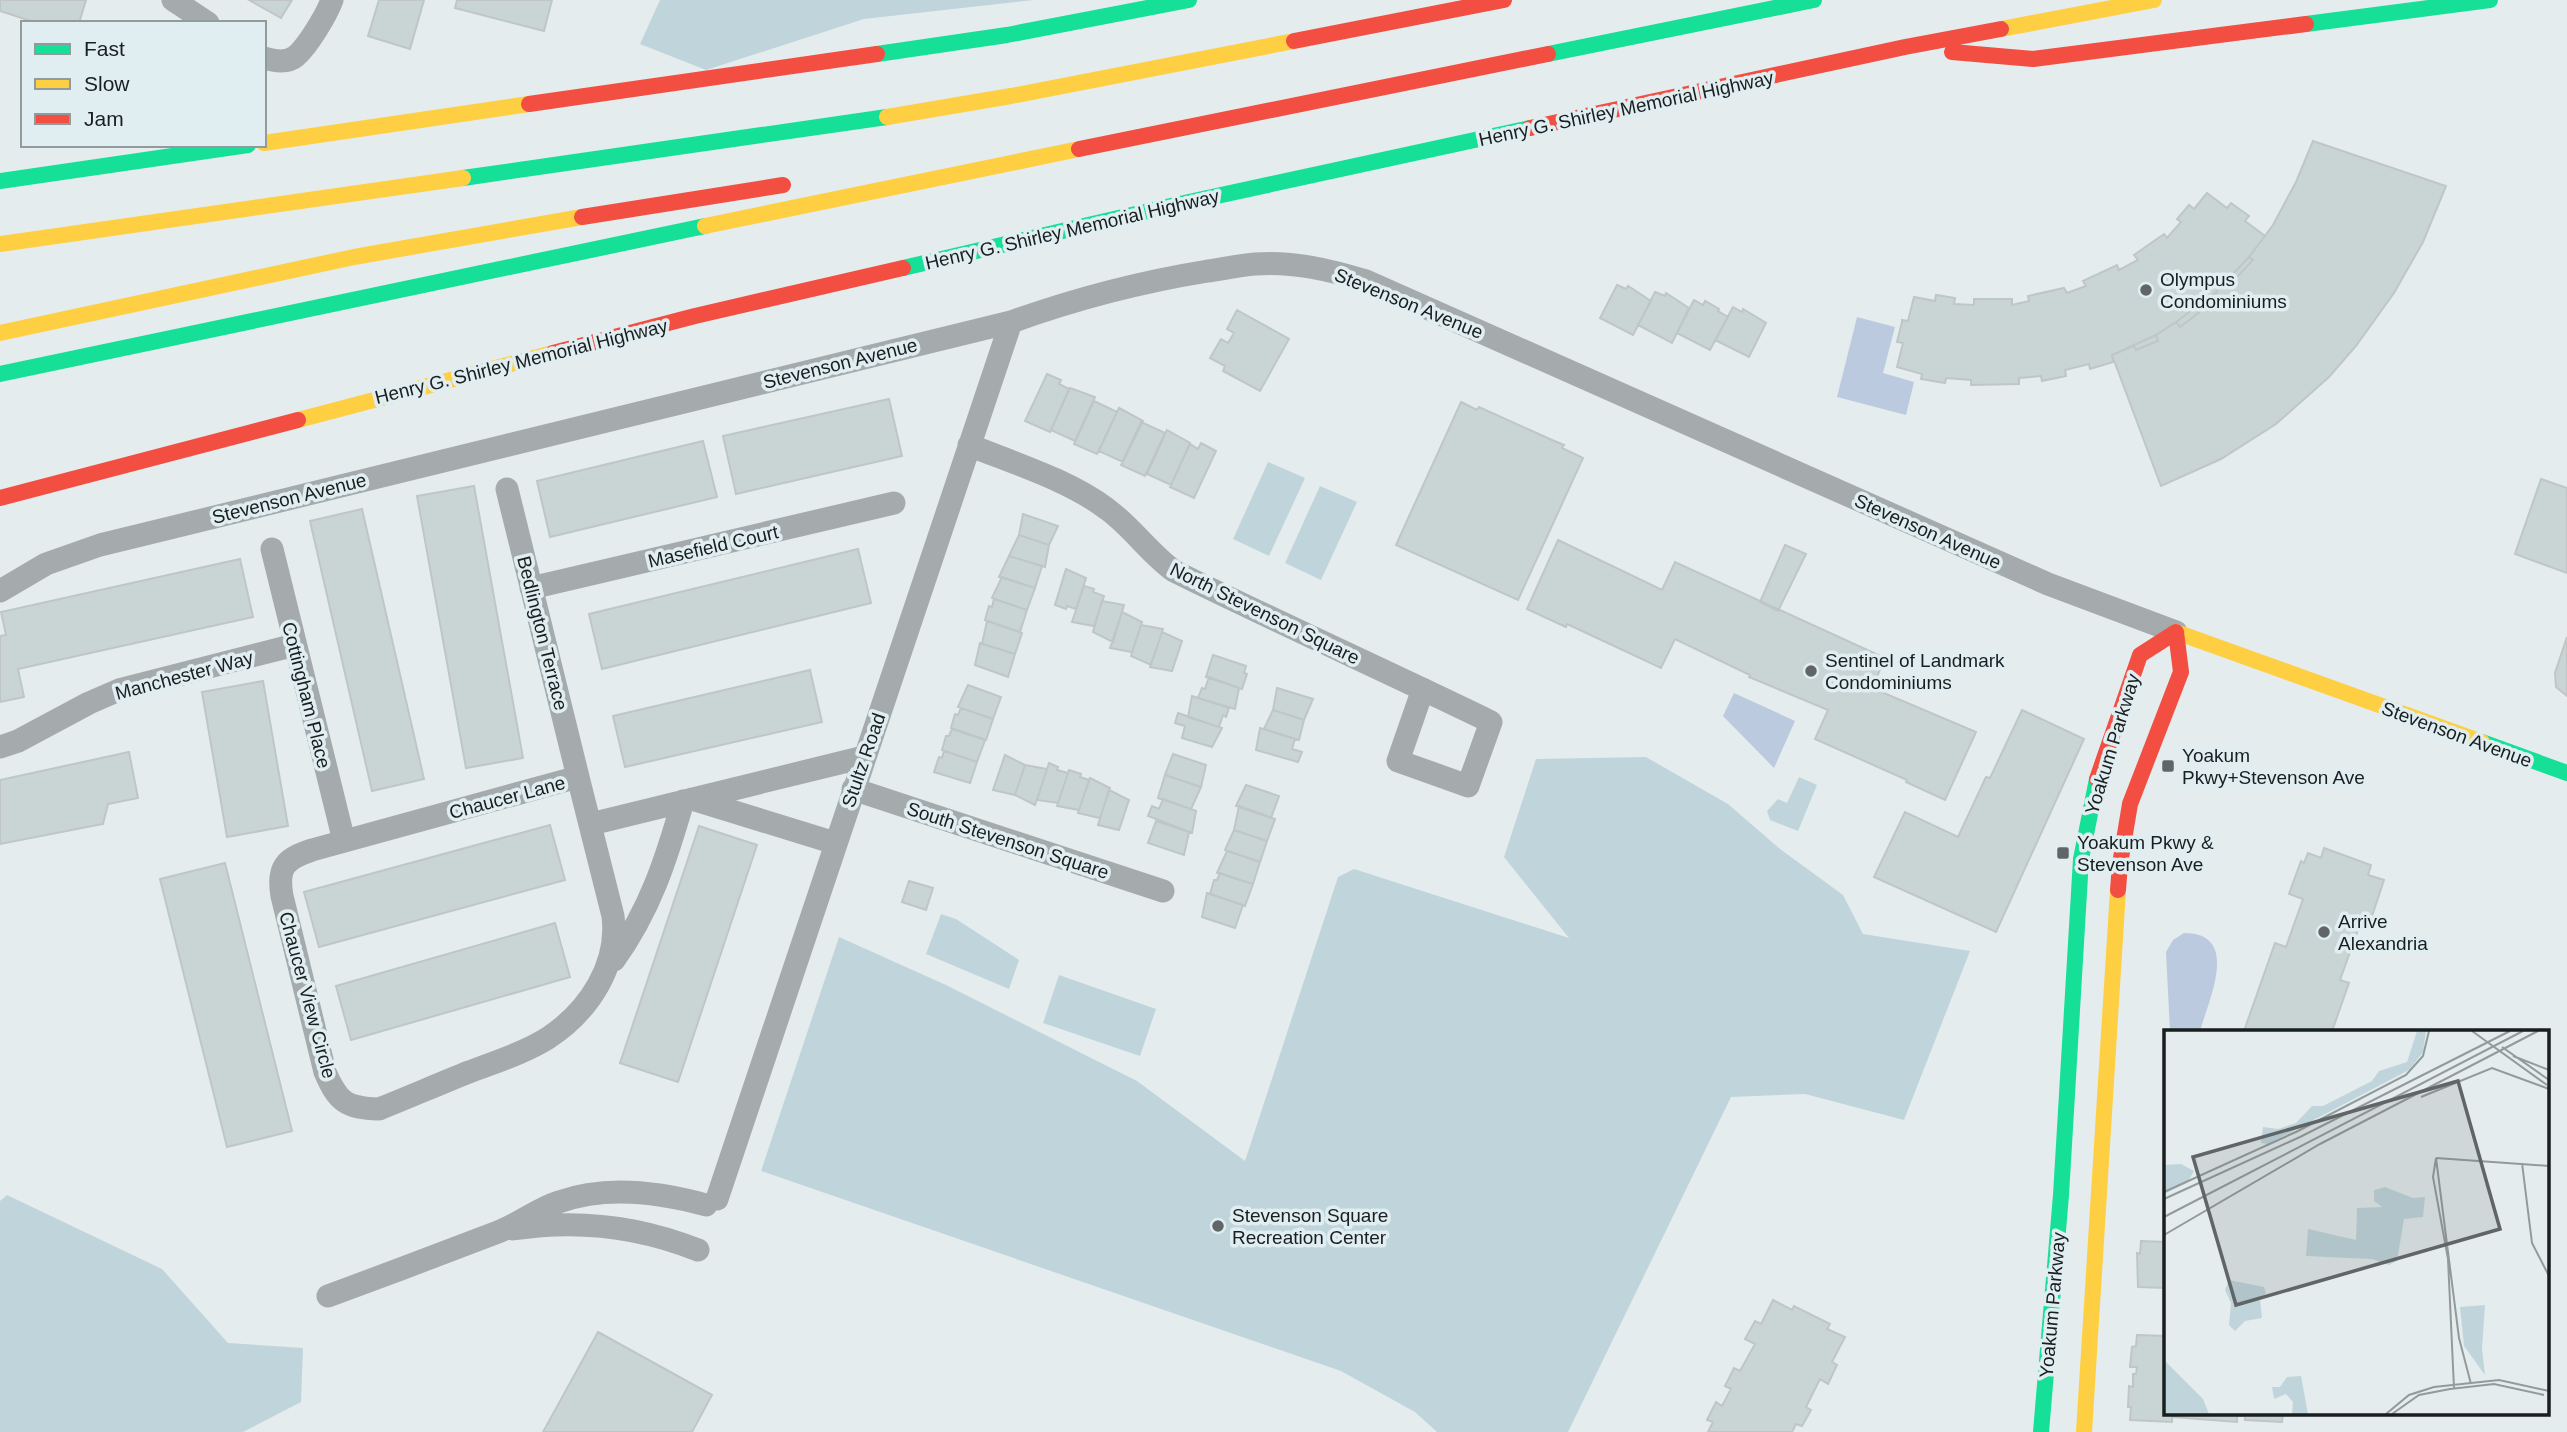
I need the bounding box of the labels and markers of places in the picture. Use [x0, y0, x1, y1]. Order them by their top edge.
place label: Olympus Condominiums [2160, 269, 2287, 312]
marker: Olympus Condominiums [2138, 282, 2154, 298]
place label: Sentinel of Landmark Condominiums [1825, 650, 2005, 693]
marker: Sentinel of Landmark Condominiums [1803, 663, 1819, 679]
place label: Yoakum Pkwy+Stevenson Ave [2182, 745, 2365, 788]
marker: Yoakum Pkwy+Stevenson Ave [2160, 758, 2176, 774]
place label: Yoakum Pkwy & Stevenson Ave [2077, 832, 2214, 875]
marker: Yoakum Pkwy & Stevenson Ave [2055, 845, 2071, 861]
place label: Arrive Alexandria [2338, 911, 2428, 954]
marker: Arrive Alexandria [2316, 924, 2332, 940]
place label: Stevenson Square Recreation Center [1232, 1205, 1388, 1248]
marker: Stevenson Square Recreation Center [1210, 1218, 1226, 1234]

